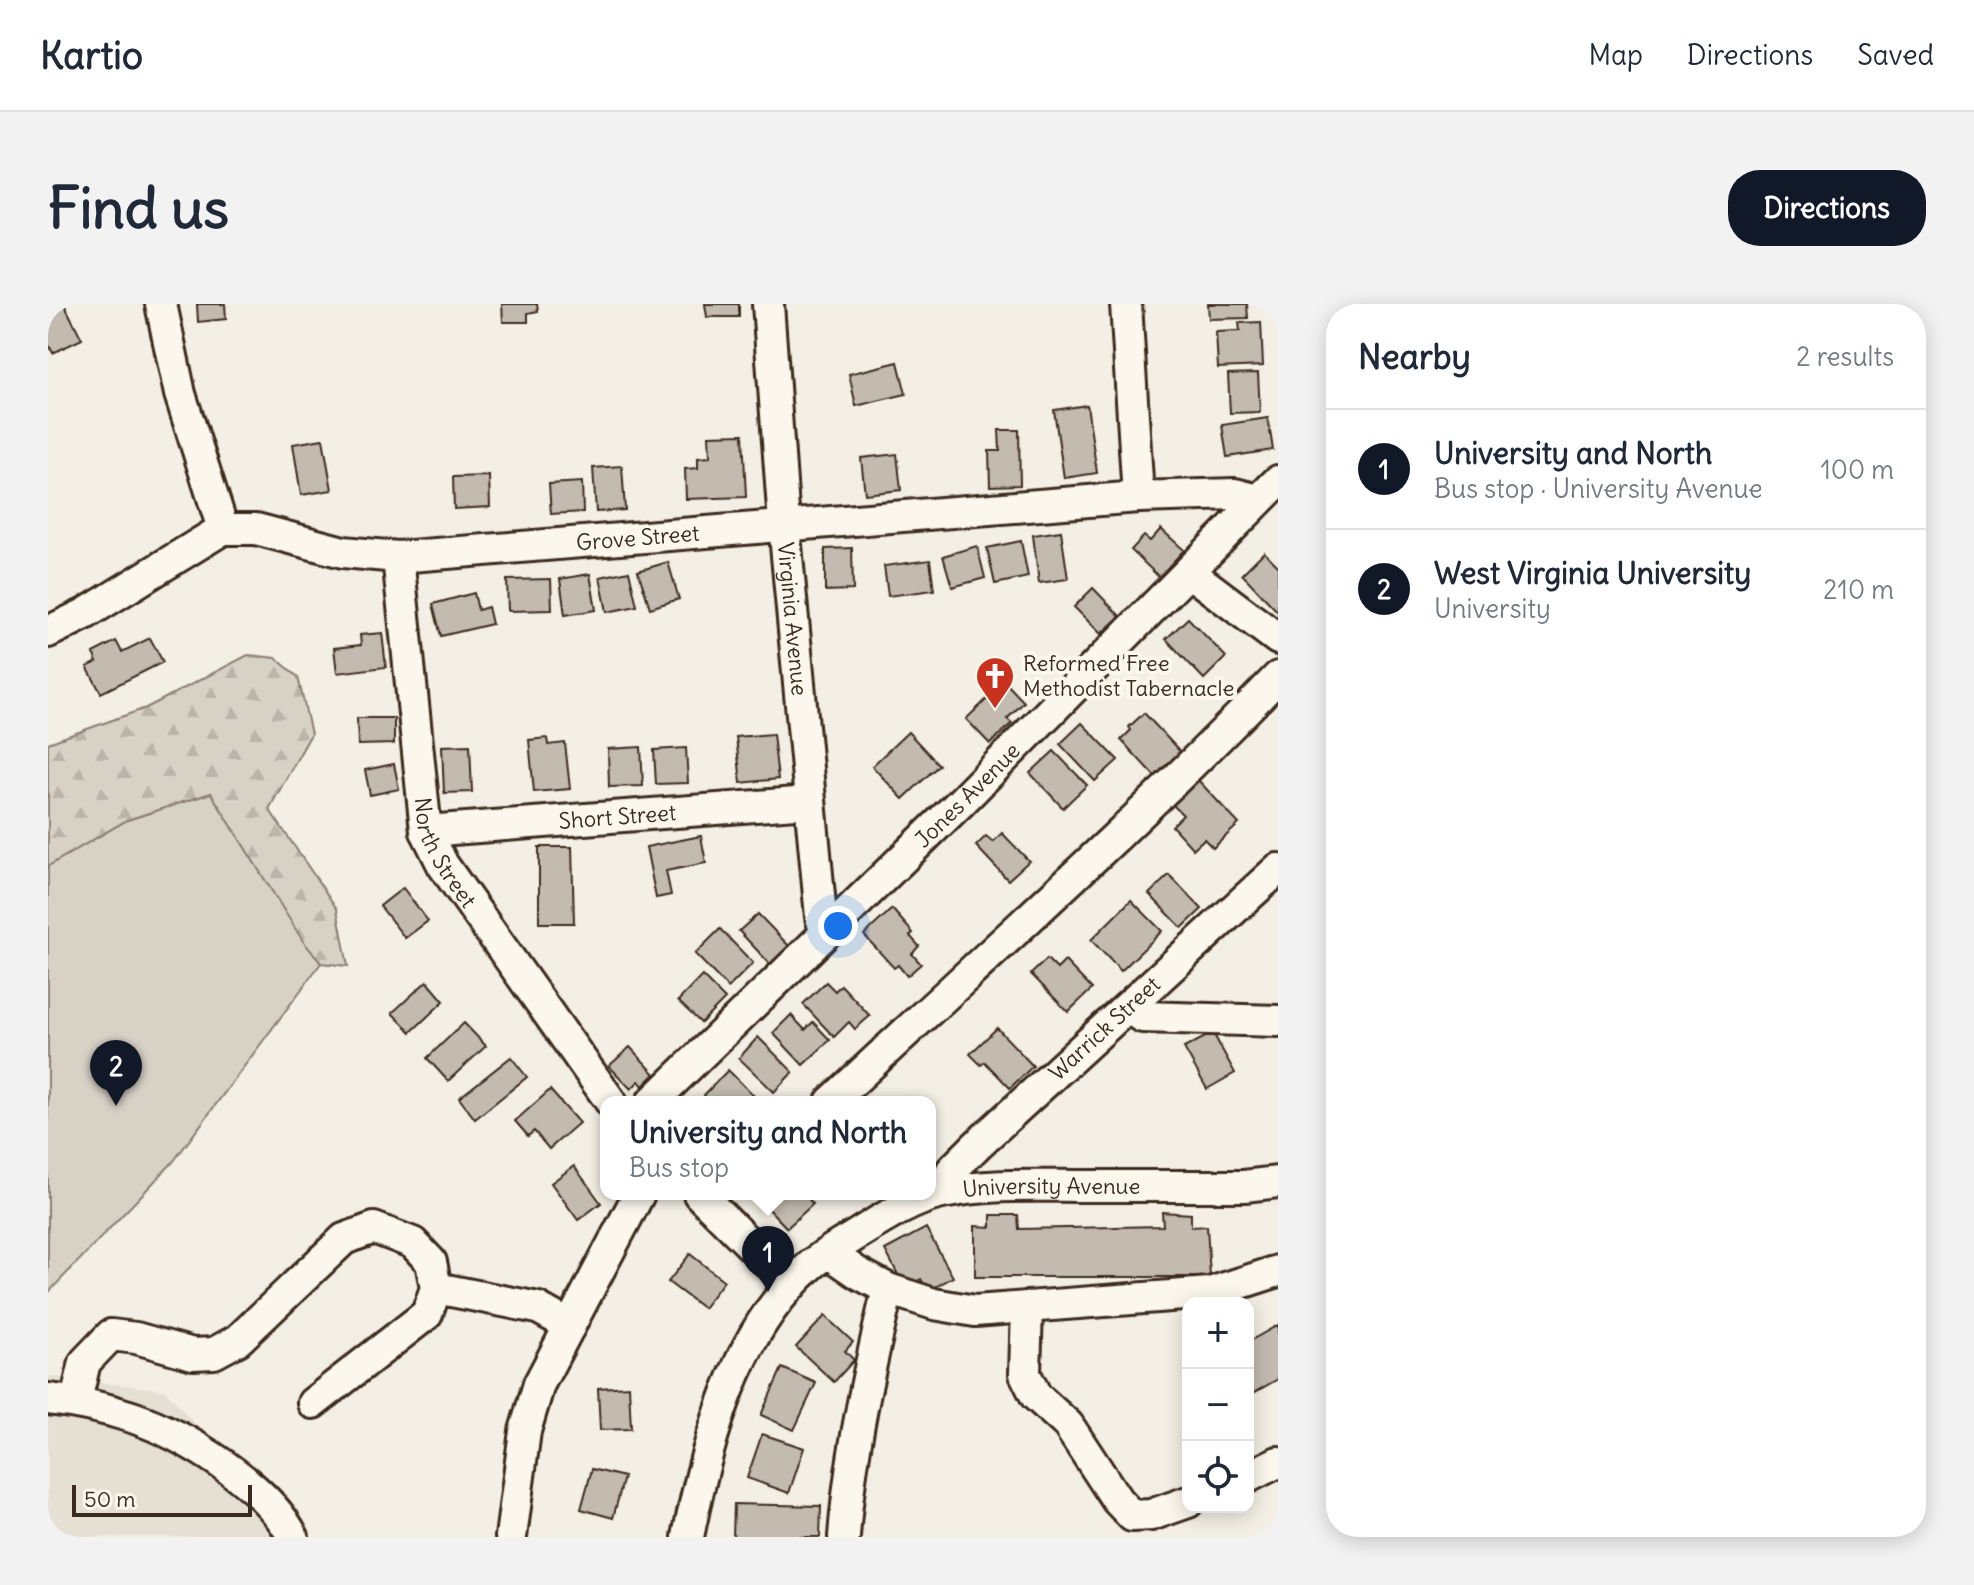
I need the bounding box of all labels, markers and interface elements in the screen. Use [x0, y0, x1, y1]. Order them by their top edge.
text: Kartio [40, 32, 143, 79]
text: Map [1588, 37, 1643, 73]
text: Directions [1687, 37, 1813, 73]
text: Saved [1857, 37, 1934, 73]
button: Directions [1728, 170, 1926, 246]
text: Find us [48, 173, 229, 243]
text: Nearby [1358, 335, 1471, 378]
text: 2 results [1796, 340, 1894, 373]
text: University and North [1434, 434, 1712, 472]
text: 1 [1379, 453, 1389, 486]
text: 100 m [1820, 453, 1894, 486]
text: Bus stop · University Avenue [1434, 472, 1763, 505]
street label: Grove Street [575, 519, 700, 557]
street label: Virginia Avenue [772, 541, 814, 697]
text: West Virginia University [1434, 554, 1751, 592]
text: 2 [1377, 573, 1391, 606]
text: 210 m [1823, 573, 1894, 606]
text: University [1434, 592, 1551, 625]
place label: Reformed Free Methodist Tabernacle [1023, 649, 1234, 702]
church icon: Reformed Free Methodist Tabernacle [974, 655, 1016, 710]
street label: Jones Avenue [909, 737, 1026, 853]
street label: North Street [409, 796, 483, 913]
street label: Short Street [558, 798, 677, 835]
your location [818, 906, 858, 946]
street label: Warrick Street [1043, 970, 1166, 1086]
pin: 2 [90, 1040, 142, 1106]
popup [600, 1096, 936, 1200]
text: University and North [629, 1113, 907, 1151]
text: Bus stop [629, 1151, 729, 1184]
street label: University Avenue [961, 1172, 1140, 1203]
pin: 1 [742, 1226, 794, 1292]
map controls [1182, 1297, 1254, 1513]
button: + [1182, 1297, 1254, 1369]
button: − [1182, 1369, 1254, 1441]
button: locate [1182, 1441, 1254, 1513]
scale bar [72, 1481, 252, 1517]
text: 50 m [84, 1485, 136, 1513]

